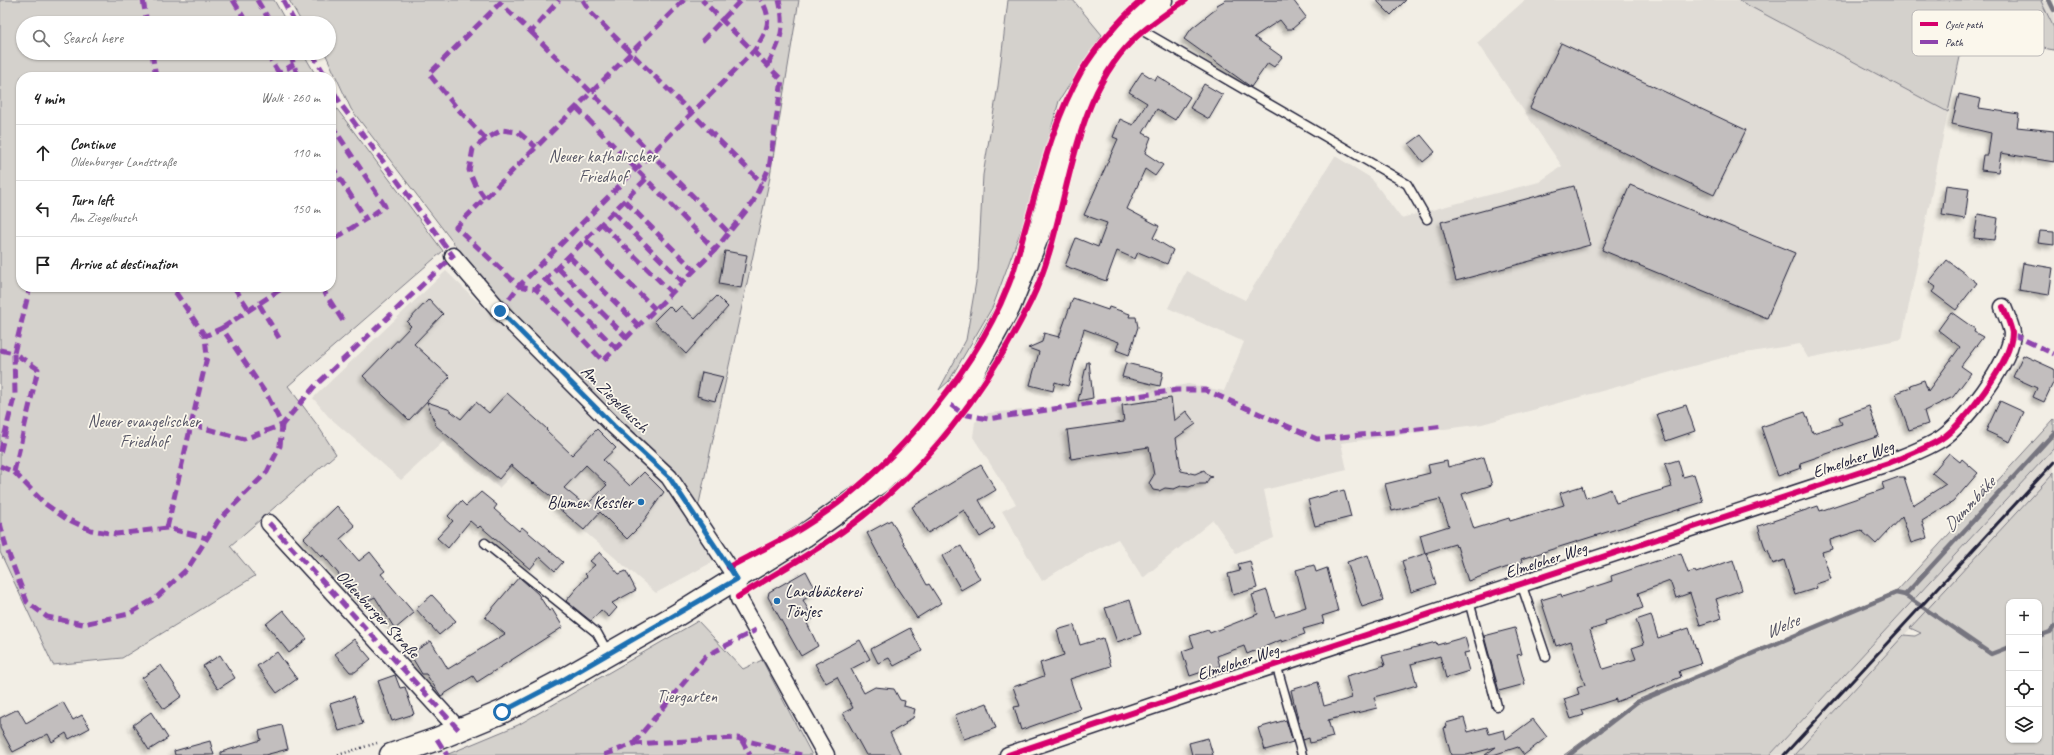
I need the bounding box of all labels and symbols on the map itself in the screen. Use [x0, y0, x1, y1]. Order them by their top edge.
legend [1912, 10, 2044, 56]
text: Cycle path [1945, 17, 1984, 31]
text: Path [1945, 35, 1964, 49]
park label: Neuer katholischer Friedhof [549, 146, 659, 187]
route end [491, 302, 509, 320]
street label: Am Ziegelbusch [577, 361, 654, 438]
park label: Neuer evangelischer Friedhof [88, 411, 202, 452]
street label: Elmeloher Weg [1810, 435, 1897, 483]
water label: Dummbäke [1938, 470, 2002, 536]
place label: Blumen Kessler [547, 492, 635, 513]
marker: Blumen Kessler [636, 497, 646, 507]
street label: Elmeloher Weg [1503, 537, 1590, 583]
street label: Oldenburger Straße [332, 566, 425, 663]
place label: Landbäckerei Tönjes [785, 581, 864, 622]
marker: Landbäckerei Tönjes [772, 596, 782, 606]
water label: Welse [1762, 608, 1805, 643]
street label: Elmeloher Weg [1195, 639, 1282, 685]
park label: Tiergarten [657, 686, 718, 707]
route start [493, 703, 511, 721]

